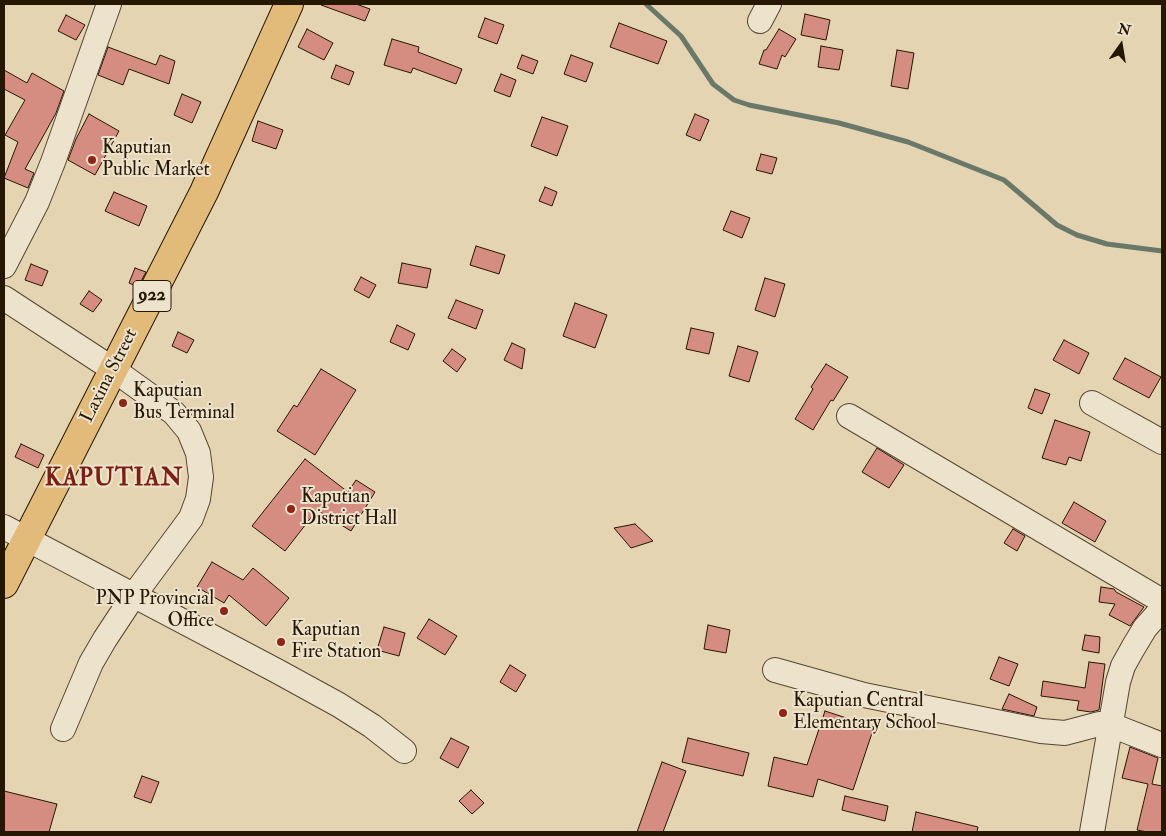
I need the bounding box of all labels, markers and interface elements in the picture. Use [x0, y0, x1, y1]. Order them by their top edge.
north arrow [1096, 20, 1146, 70]
text: N [1116, 20, 1133, 40]
place label: Kaputian Public Market [102, 138, 210, 182]
marker: Kaputian Public Market [86, 154, 98, 166]
road number: 922 [133, 280, 171, 312]
street label: Laxina Street [77, 325, 143, 427]
place label: Kaputian Bus Terminal [133, 381, 235, 425]
marker: Kaputian Bus Terminal [117, 397, 129, 409]
district label: KAPUTIAN [44, 466, 184, 494]
place label: Kaputian District Hall [301, 487, 397, 531]
marker: Kaputian District Hall [285, 503, 297, 515]
place label: PNP Provincial Office [95, 589, 214, 633]
marker: PNP Provincial Office [218, 605, 230, 617]
place label: Kaputian Fire Station [291, 620, 381, 664]
marker: Kaputian Fire Station [275, 636, 287, 648]
place label: Kaputian Central Elementary School [793, 691, 936, 735]
marker: Kaputian Central Elementary School [777, 707, 789, 719]

